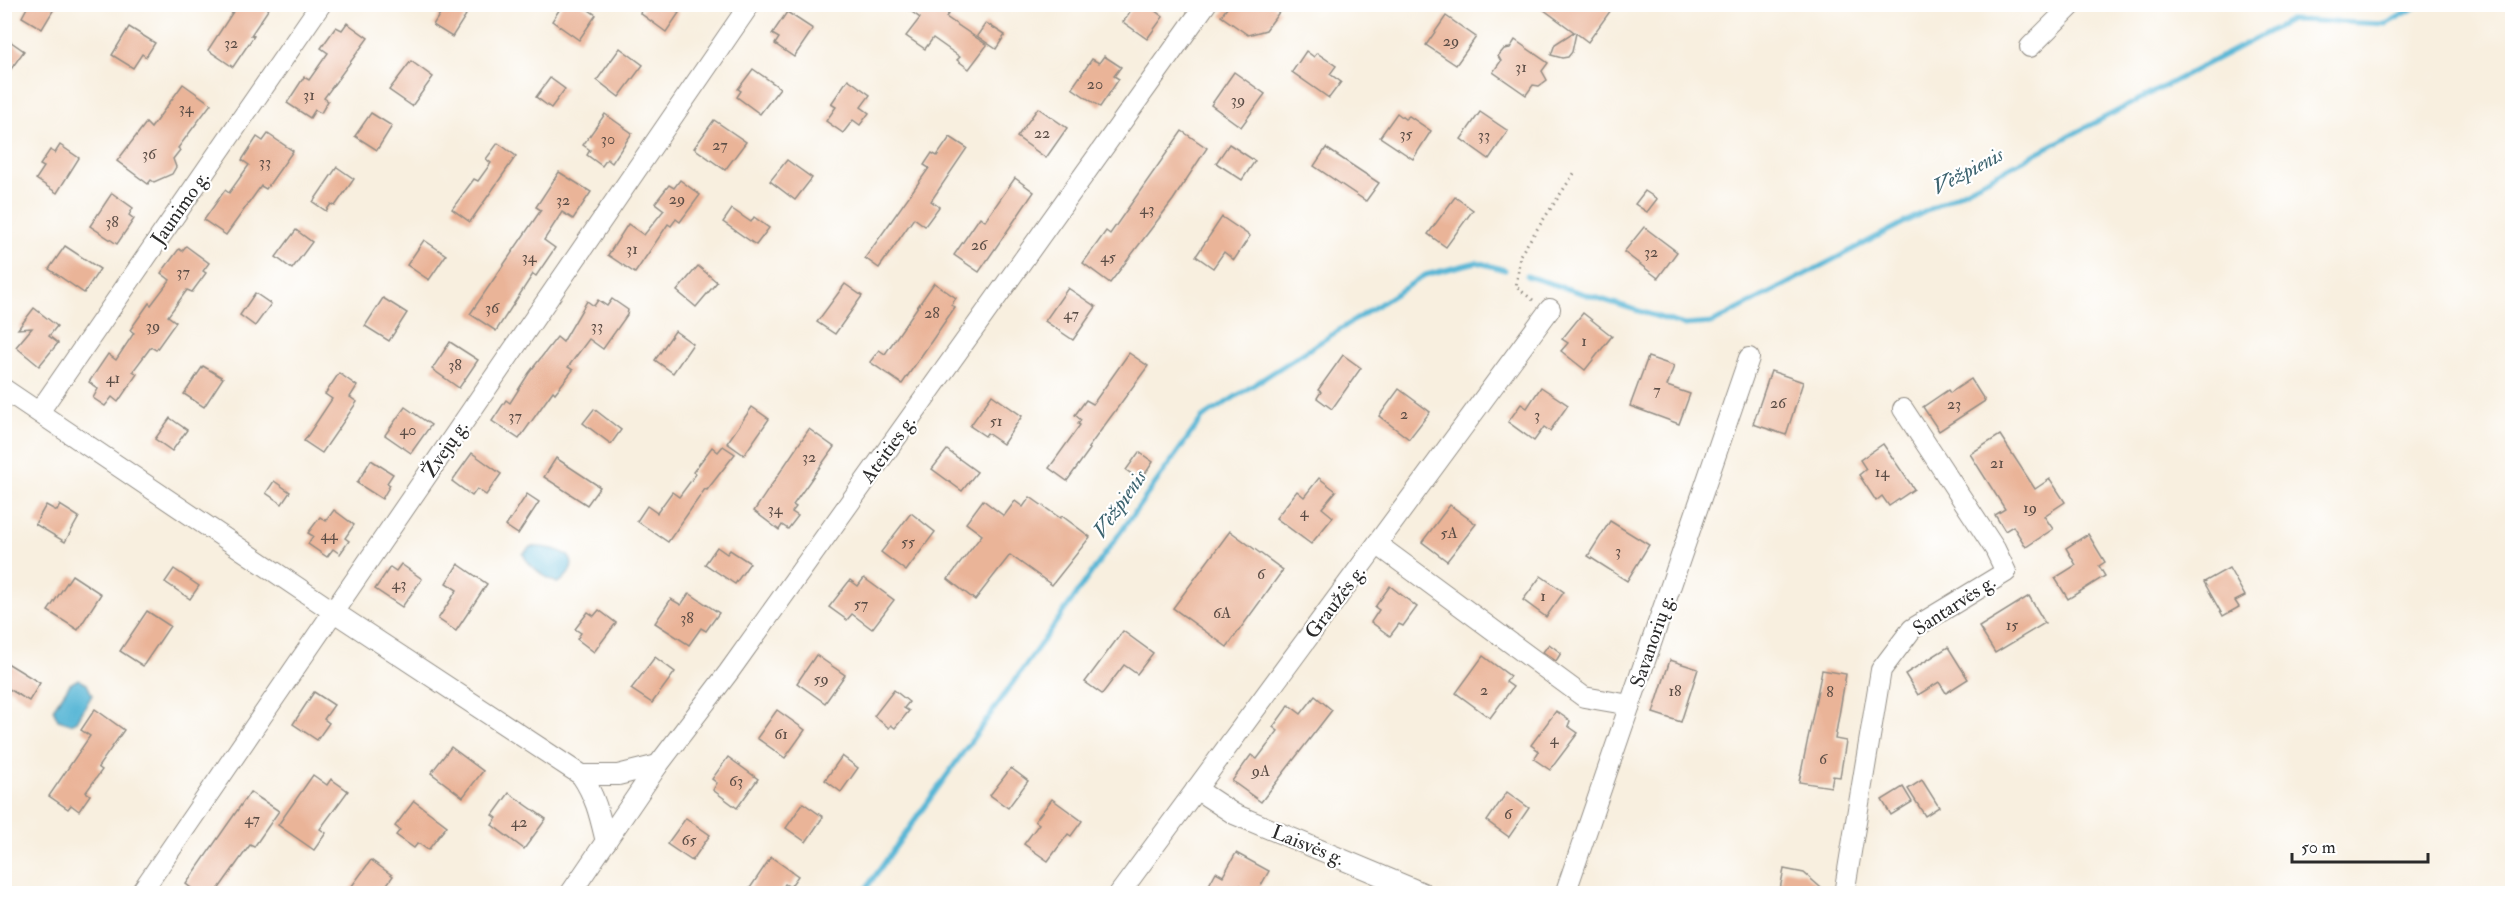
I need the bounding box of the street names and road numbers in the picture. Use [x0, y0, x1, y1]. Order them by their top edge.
street label: Jaunimo g. [145, 166, 215, 251]
street label: Ateities g. [855, 410, 921, 489]
street label: Žvejų g. [416, 415, 473, 483]
street label: Graužės g. [1299, 560, 1371, 644]
street label: Santarvės g. [1908, 569, 2000, 641]
street label: Savanorių g. [1624, 591, 1680, 691]
street label: Laisvės g. [1268, 819, 1348, 871]

